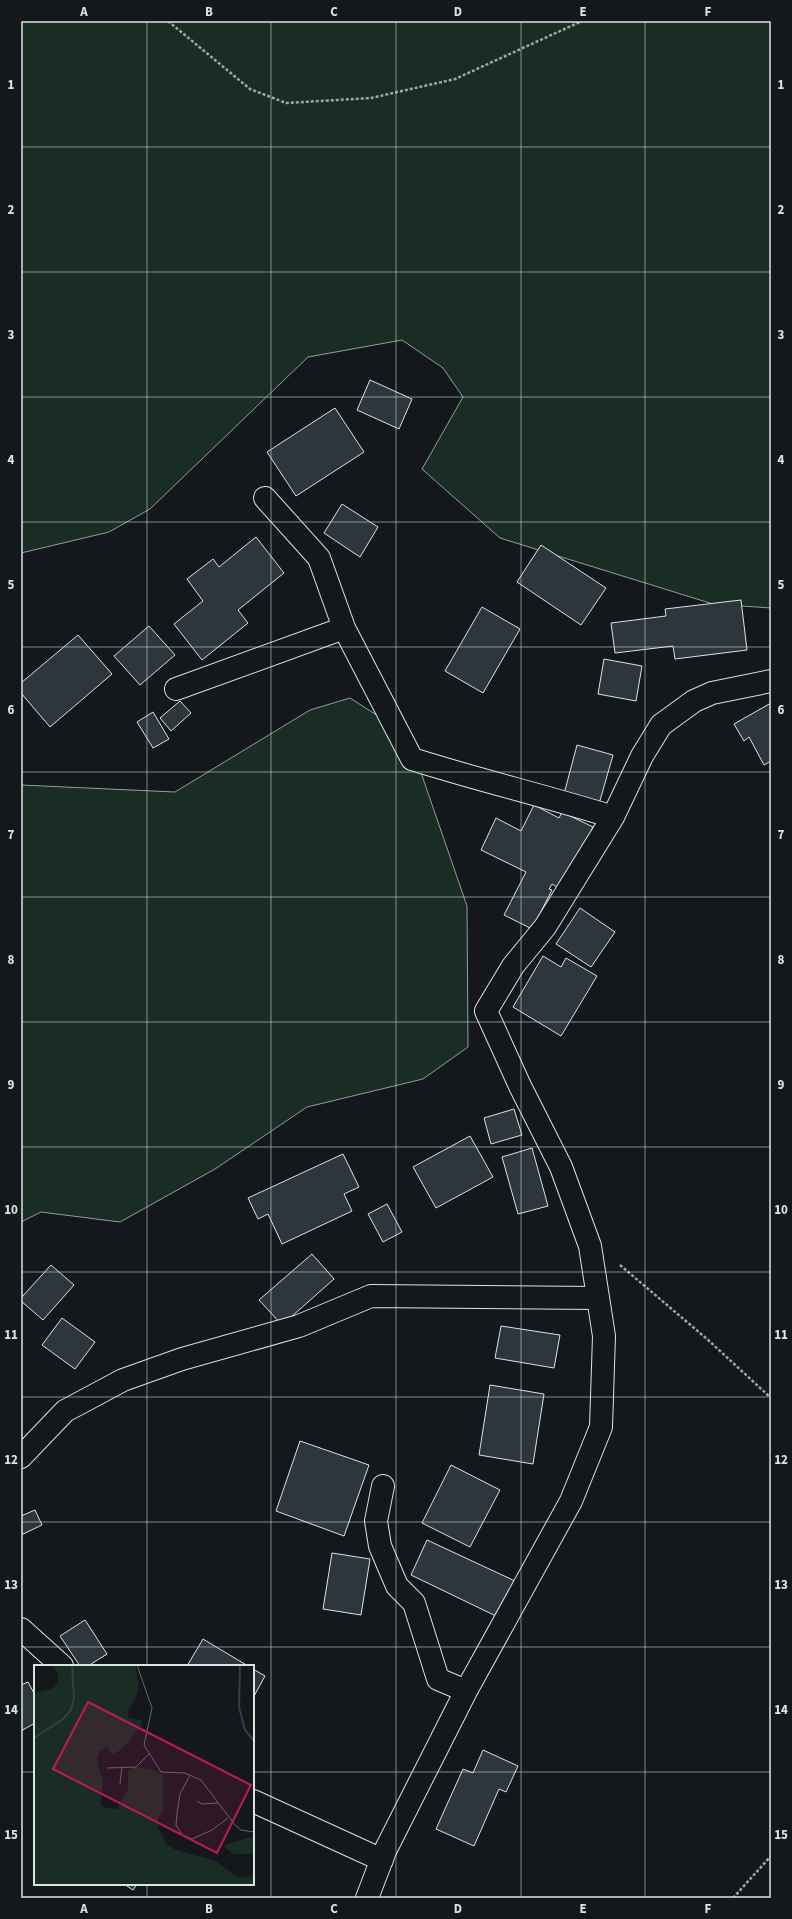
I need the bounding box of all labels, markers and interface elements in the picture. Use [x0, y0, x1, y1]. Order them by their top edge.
text: A [79, 3, 88, 21]
text: B [205, 3, 213, 21]
text: C [330, 3, 338, 21]
text: D [454, 3, 462, 21]
text: E [579, 3, 587, 21]
text: F [705, 3, 712, 21]
text: 1 [8, 76, 15, 94]
text: 1 [778, 76, 785, 94]
text: 2 [8, 201, 15, 219]
text: 2 [778, 201, 785, 219]
text: 3 [8, 326, 15, 344]
text: 3 [778, 326, 785, 344]
text: 4 [8, 451, 15, 469]
text: 4 [778, 451, 785, 469]
text: 5 [8, 576, 15, 594]
text: 5 [778, 576, 785, 594]
text: 6 [8, 701, 15, 719]
text: 6 [778, 701, 785, 719]
text: 7 [8, 826, 15, 844]
text: 7 [778, 826, 785, 844]
text: 8 [8, 951, 15, 969]
text: 8 [778, 951, 785, 969]
text: 9 [8, 1076, 15, 1094]
text: 9 [778, 1076, 785, 1094]
text: 10 [4, 1201, 18, 1219]
text: 10 [774, 1201, 788, 1219]
text: 11 [4, 1326, 18, 1344]
text: 11 [774, 1326, 788, 1344]
text: 12 [4, 1451, 18, 1469]
text: 12 [774, 1451, 788, 1469]
text: 13 [4, 1576, 18, 1594]
text: 13 [774, 1576, 788, 1594]
inset map [34, 1665, 254, 1885]
text: 14 [4, 1701, 18, 1719]
text: 14 [774, 1701, 788, 1719]
text: 15 [4, 1826, 18, 1844]
text: 15 [774, 1826, 788, 1844]
text: A [79, 1900, 88, 1918]
text: B [205, 1900, 213, 1918]
text: C [330, 1900, 338, 1918]
text: D [454, 1900, 462, 1918]
text: E [579, 1900, 587, 1918]
text: F [705, 1900, 712, 1918]

